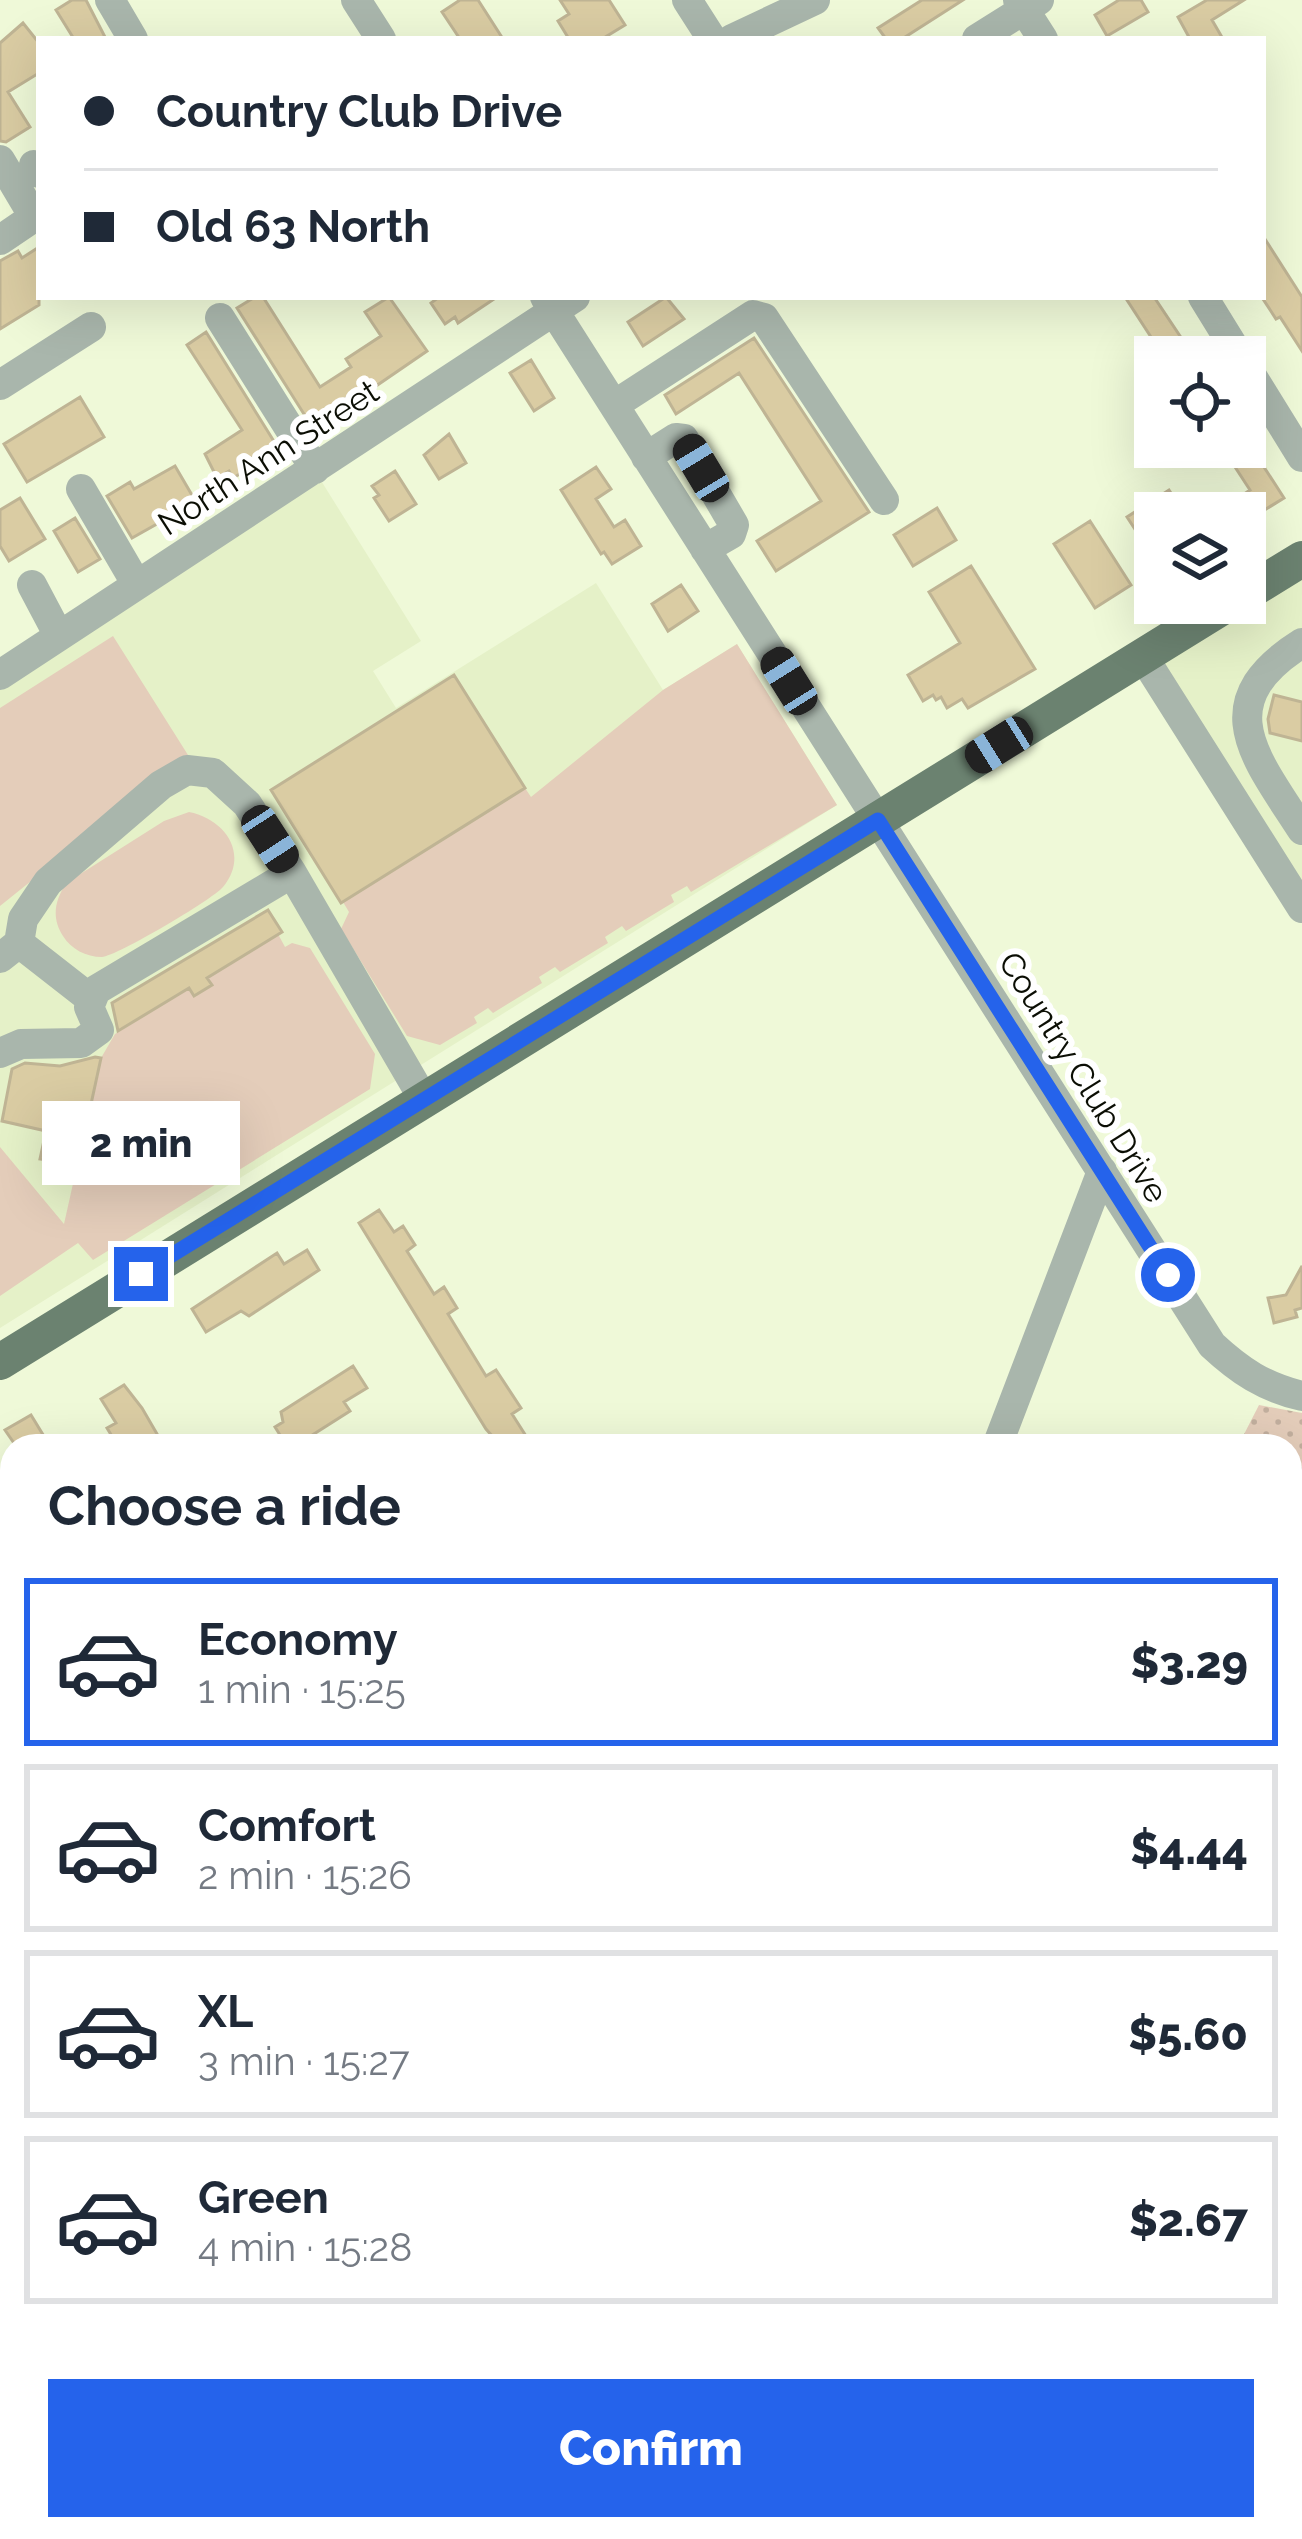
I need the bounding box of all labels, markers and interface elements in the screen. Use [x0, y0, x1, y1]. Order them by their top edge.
text: Country Club Drive [156, 85, 562, 138]
text: Old 63 North [156, 200, 430, 253]
map controls [1134, 336, 1266, 624]
button: locate [1134, 336, 1266, 468]
street label: North Ann Street [151, 372, 386, 543]
car [667, 428, 735, 508]
button: layers [1134, 492, 1266, 624]
car [755, 641, 823, 721]
car [959, 711, 1039, 779]
car [235, 799, 305, 879]
street label: Country Club Drive [991, 945, 1176, 1210]
callout: 2 min [42, 1100, 240, 1184]
text: 2 min [90, 1120, 192, 1166]
route end [114, 1247, 168, 1301]
route start [1141, 1248, 1195, 1302]
text: Choose a ride [48, 1474, 401, 1538]
icon: car [54, 1608, 162, 1716]
text: Economy [198, 1613, 398, 1666]
text: $3.29 [1131, 1636, 1248, 1689]
text: 1 min · 15:25 [198, 1666, 406, 1712]
icon: car [54, 1794, 162, 1902]
text: Comfort [198, 1799, 376, 1852]
text: $4.44 [1130, 1822, 1248, 1875]
text: 2 min · 15:26 [198, 1852, 412, 1898]
icon: car [54, 1980, 162, 2088]
text: XL [198, 1985, 253, 2038]
text: $5.60 [1128, 2008, 1248, 2061]
text: 3 min · 15:27 [198, 2038, 410, 2084]
icon: car [54, 2166, 162, 2274]
text: Green [198, 2171, 329, 2224]
text: $2.67 [1129, 2194, 1248, 2247]
text: 4 min · 15:28 [198, 2224, 412, 2270]
button: Confirm [48, 2379, 1254, 2517]

